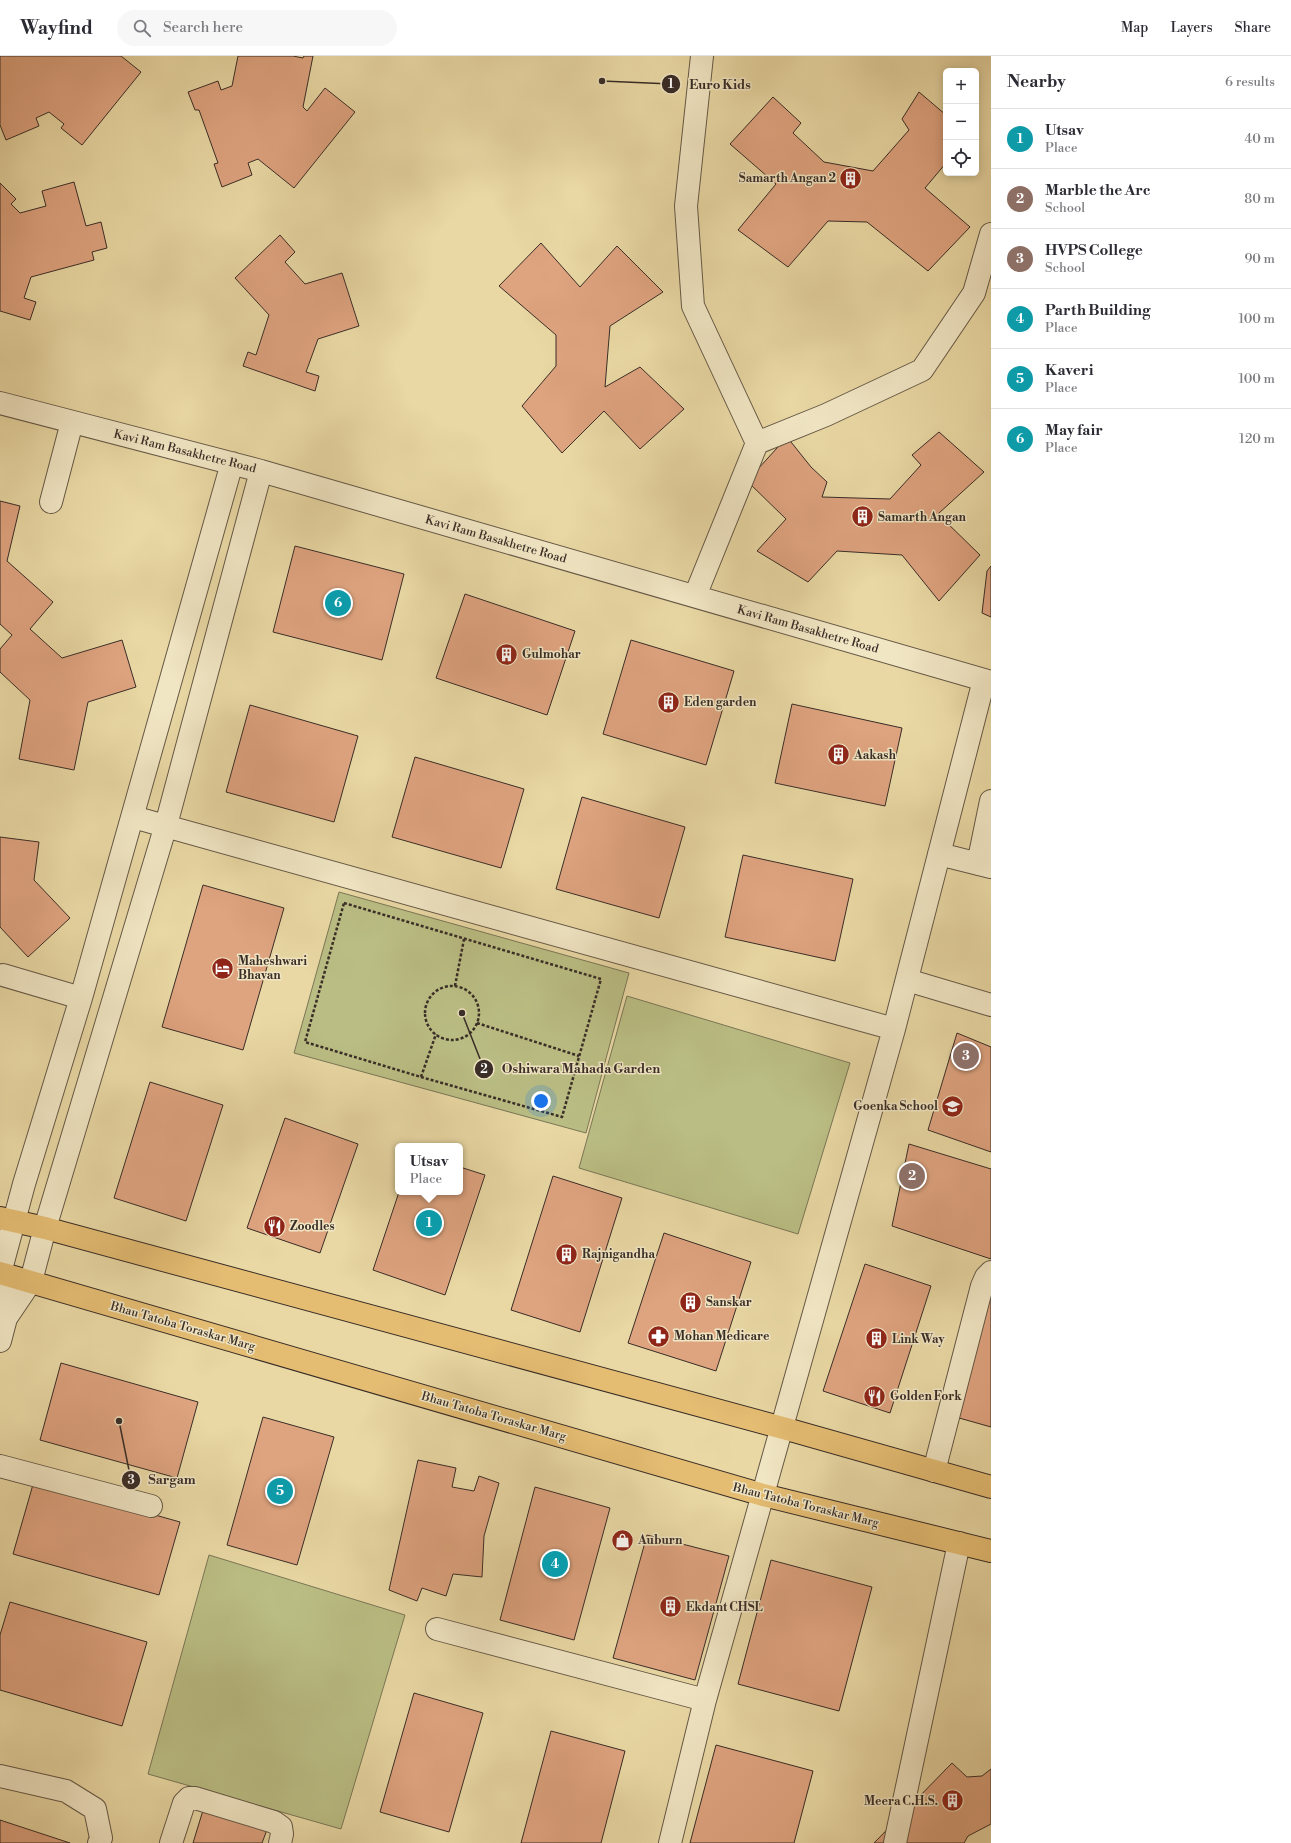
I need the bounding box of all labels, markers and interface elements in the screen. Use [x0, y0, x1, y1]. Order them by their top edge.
search box [117, 10, 397, 46]
text: Wayfind [20, 16, 93, 40]
icon: search [131, 17, 153, 39]
text: Search here [163, 18, 243, 37]
text: Map [1121, 19, 1148, 37]
text: Layers [1170, 19, 1213, 37]
text: Share [1235, 19, 1271, 37]
map controls [943, 68, 979, 176]
button: + [943, 68, 979, 104]
text: Nearby [1007, 71, 1066, 93]
callout: Euro Kids [661, 72, 759, 97]
text: 6 results [1225, 74, 1275, 90]
text: 1 [668, 77, 674, 92]
text: Euro Kids [689, 77, 751, 93]
button: − [943, 104, 979, 140]
text: Utsav [1045, 121, 1084, 140]
text: 1 [1017, 131, 1023, 147]
text: 40 m [1245, 131, 1275, 147]
button: locate [943, 140, 979, 176]
text: Place [1045, 140, 1077, 156]
building icon: Samarth Angan 2 [838, 165, 864, 191]
place label: Samarth Angan 2 [739, 171, 836, 186]
text: Marble the Arc [1045, 181, 1151, 200]
text: 2 [1016, 191, 1024, 207]
text: 80 m [1244, 191, 1275, 207]
text: School [1045, 200, 1085, 216]
text: HVPS College [1045, 241, 1143, 260]
text: 3 [1016, 251, 1024, 267]
text: 90 m [1244, 251, 1275, 267]
text: School [1045, 260, 1085, 276]
text: Parth Building [1045, 301, 1150, 320]
text: 4 [1016, 311, 1024, 327]
text: 100 m [1239, 311, 1275, 327]
text: Place [1045, 320, 1077, 336]
text: Kaveri [1045, 361, 1093, 380]
text: 5 [1016, 371, 1024, 387]
text: 100 m [1239, 371, 1275, 387]
text: Place [1045, 380, 1077, 396]
text: May fair [1045, 421, 1103, 440]
street label: Kavi Ram Basakhetre Road [112, 427, 258, 476]
text: 6 [1016, 431, 1024, 447]
text: 120 m [1239, 431, 1275, 447]
text: Place [1045, 440, 1077, 456]
building icon: Samarth Angan [849, 504, 875, 530]
place label: Samarth Angan [878, 510, 966, 525]
street label: Kavi Ram Basakhetre Road [423, 512, 568, 567]
pin: 6 [325, 588, 351, 618]
street label: Kavi Ram Basakhetre Road [735, 602, 880, 657]
building icon: Gulmohar [493, 641, 519, 667]
place label: Gulmohar [522, 647, 581, 662]
building icon: Eden garden [655, 689, 681, 715]
place label: Eden garden [684, 695, 757, 710]
building icon: Aakash [825, 742, 851, 768]
place label: Aakash [853, 748, 896, 763]
place label: Maheshwari Bhavan [238, 954, 307, 983]
hotel icon: Maheshwari Bhavan [210, 955, 236, 981]
pin: 3 [953, 1041, 979, 1071]
callout: Oshiwara Mahada Garden [474, 1056, 669, 1081]
text: Oshiwara Mahada Garden [502, 1061, 660, 1077]
text: 2 [480, 1062, 488, 1077]
your location [531, 1091, 551, 1111]
school or university icon: Goenka School [940, 1093, 966, 1119]
place label: Goenka School [853, 1099, 938, 1114]
popup [395, 1143, 463, 1195]
text: Utsav [410, 1152, 448, 1171]
pin: 2 [899, 1161, 925, 1191]
text: Place [410, 1171, 442, 1187]
pin: 1 [416, 1208, 442, 1238]
restaurant icon: Zoodles [262, 1213, 288, 1239]
place label: Zoodles [290, 1219, 335, 1234]
building icon: Rajnigandha [553, 1241, 579, 1267]
place label: Rajnigandha [582, 1247, 655, 1262]
building icon: Sanskar [677, 1289, 703, 1315]
place label: Sanskar [706, 1295, 752, 1310]
street label: Bhau Tatoba Toraskar Marg [108, 1298, 258, 1355]
pharmacy icon: Mohan Medicare [646, 1323, 672, 1349]
building icon: Link Way [864, 1326, 890, 1352]
place label: Mohan Medicare [674, 1329, 770, 1344]
place label: Link Way [892, 1332, 945, 1347]
restaurant icon: Golden Fork [862, 1383, 888, 1409]
street label: Bhau Tatoba Toraskar Marg [419, 1388, 569, 1445]
place label: Golden Fork [890, 1389, 962, 1404]
callout: Sargam [121, 1467, 204, 1492]
text: Sargam [148, 1472, 196, 1488]
text: 3 [127, 1473, 135, 1488]
pin: 5 [267, 1476, 293, 1506]
street label: Bhau Tatoba Toraskar Marg [730, 1480, 881, 1531]
shop icon: Auburn [609, 1527, 635, 1553]
place label: Auburn [637, 1533, 683, 1548]
pin: 4 [542, 1549, 568, 1579]
building icon: Ekdant CHSL [658, 1594, 684, 1620]
place label: Ekdant CHSL [686, 1600, 763, 1615]
building icon: Meera C.H.S. [940, 1788, 966, 1814]
place label: Meera C.H.S. [864, 1794, 938, 1809]

